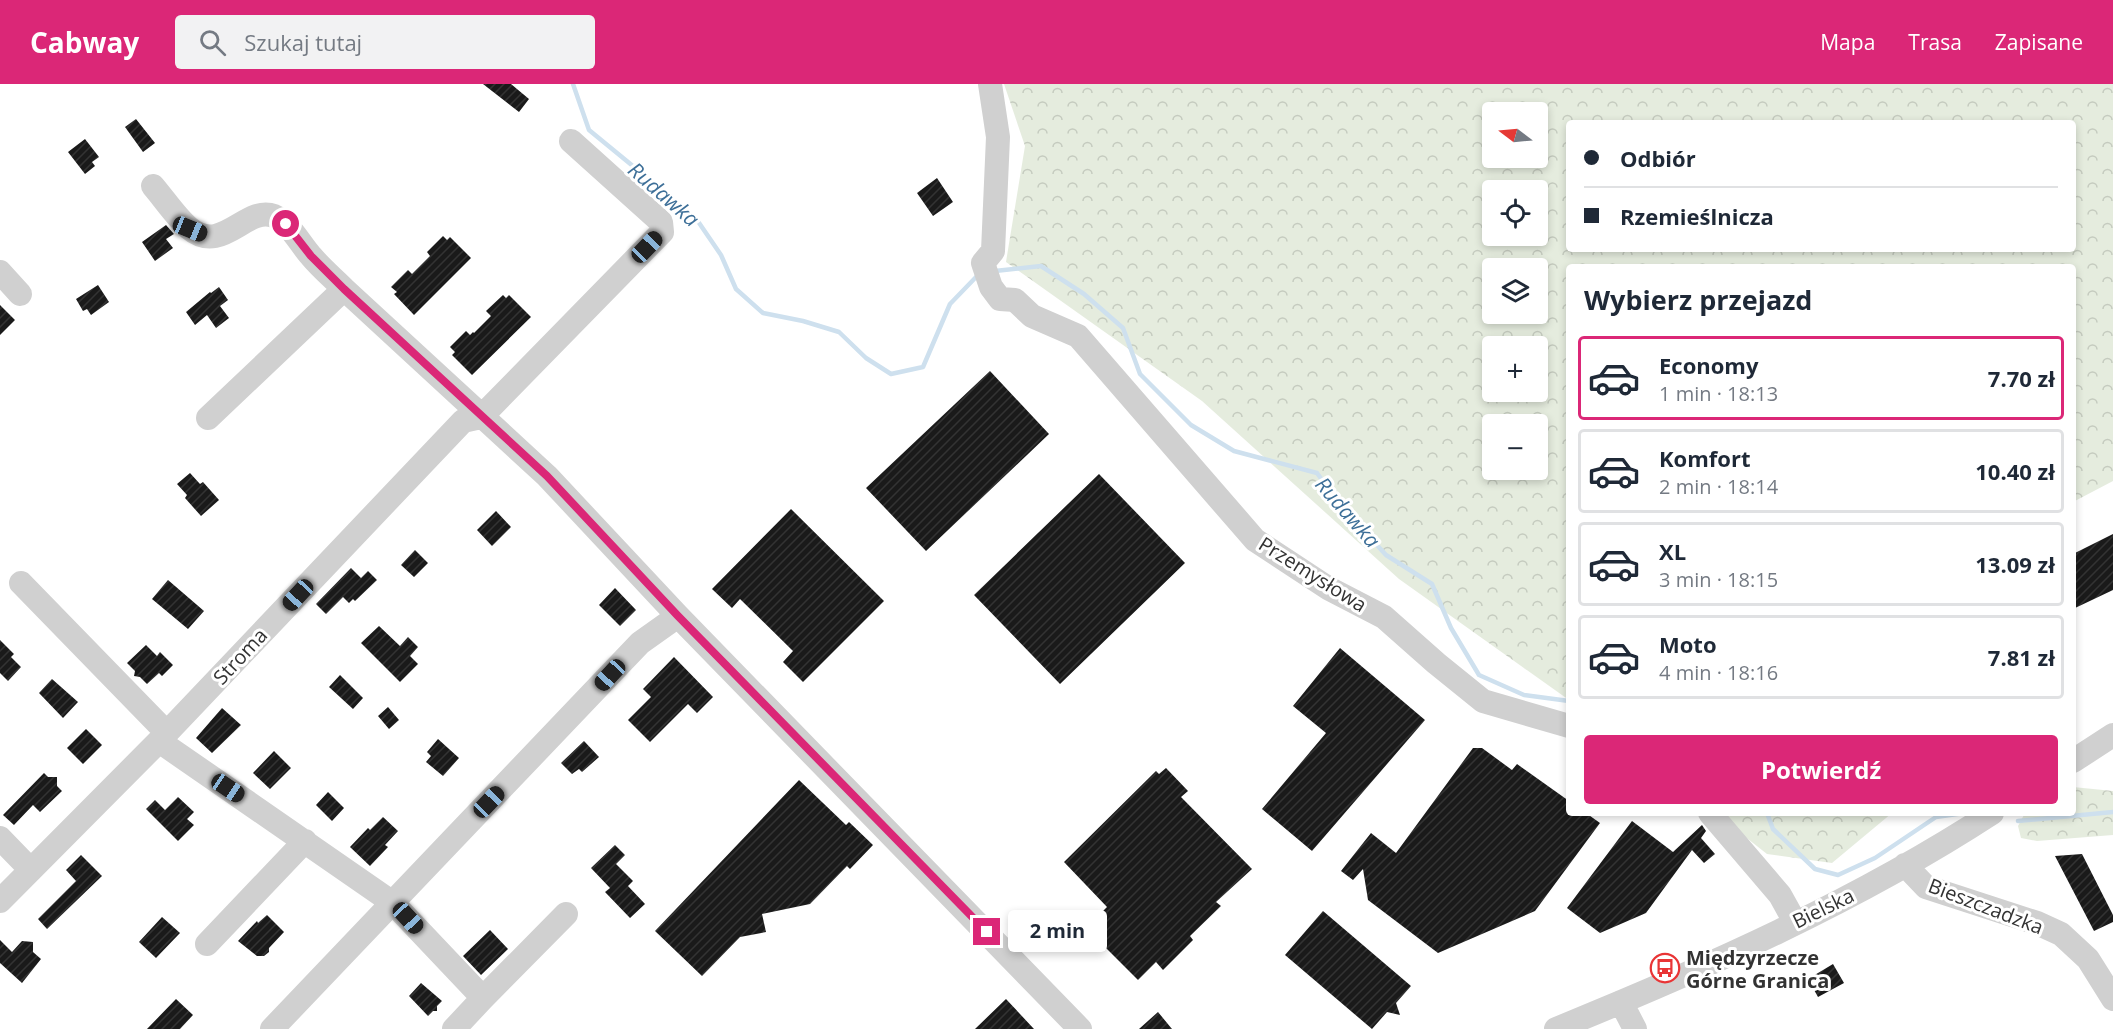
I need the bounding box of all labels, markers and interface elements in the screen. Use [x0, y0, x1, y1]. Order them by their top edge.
search box [175, 15, 595, 69]
text: Cabway [30, 23, 139, 61]
icon: search [196, 26, 229, 59]
text: Szukaj tutaj [244, 27, 362, 57]
text: Mapa [1820, 28, 1875, 56]
text: Trasa [1908, 28, 1962, 56]
text: Zapisane [1995, 28, 2083, 56]
north arrow [1482, 102, 1548, 168]
map controls [1482, 102, 1548, 480]
text: Odbiór [1620, 143, 1696, 173]
water label: Rudawka [623, 155, 705, 233]
button: locate [1482, 180, 1548, 246]
text: Rzemieślnicza [1620, 201, 1774, 231]
route start [272, 210, 299, 237]
car [170, 214, 210, 244]
car [628, 228, 666, 266]
button: layers [1482, 258, 1548, 324]
text: Wybierz przejazd [1584, 281, 1812, 318]
button: + [1482, 336, 1548, 402]
text: Economy [1659, 350, 1758, 380]
icon: car [1587, 351, 1641, 405]
text: 7.70 zł [1988, 363, 2055, 393]
text: 1 min · 18:13 [1659, 380, 1778, 407]
button: − [1482, 414, 1548, 480]
text: Komfort [1659, 443, 1751, 473]
icon: car [1587, 444, 1641, 498]
text: 10.40 zł [1975, 456, 2055, 486]
water label: Rudawka [1309, 471, 1387, 553]
text: 2 min · 18:14 [1659, 473, 1778, 500]
street label: Przemysłowa [1254, 530, 1372, 618]
text: XL [1659, 536, 1686, 566]
icon: car [1587, 537, 1641, 591]
text: 13.09 zł [1975, 549, 2055, 579]
text: 3 min · 18:15 [1659, 566, 1778, 593]
car [279, 576, 317, 614]
street label: Stroma [207, 622, 273, 690]
text: Moto [1659, 629, 1717, 659]
icon: car [1587, 630, 1641, 684]
text: 7.81 zł [1988, 642, 2055, 672]
car [591, 656, 629, 694]
text: 4 min · 18:16 [1659, 659, 1778, 686]
button: Potwierdź [1584, 735, 2058, 804]
car [208, 770, 248, 806]
car [470, 783, 508, 821]
street label: Bieszczadzka [1924, 872, 2048, 940]
street label: Bielska [1788, 882, 1858, 934]
car [389, 899, 427, 937]
callout: 2 min [1008, 911, 1107, 953]
text: 2 min [1030, 917, 1085, 944]
route end [973, 918, 1000, 945]
place label: Międzyrzecze Górne Granica [1686, 944, 1829, 994]
bus stop icon: Międzyrzecze Górne Granica [1649, 952, 1681, 984]

